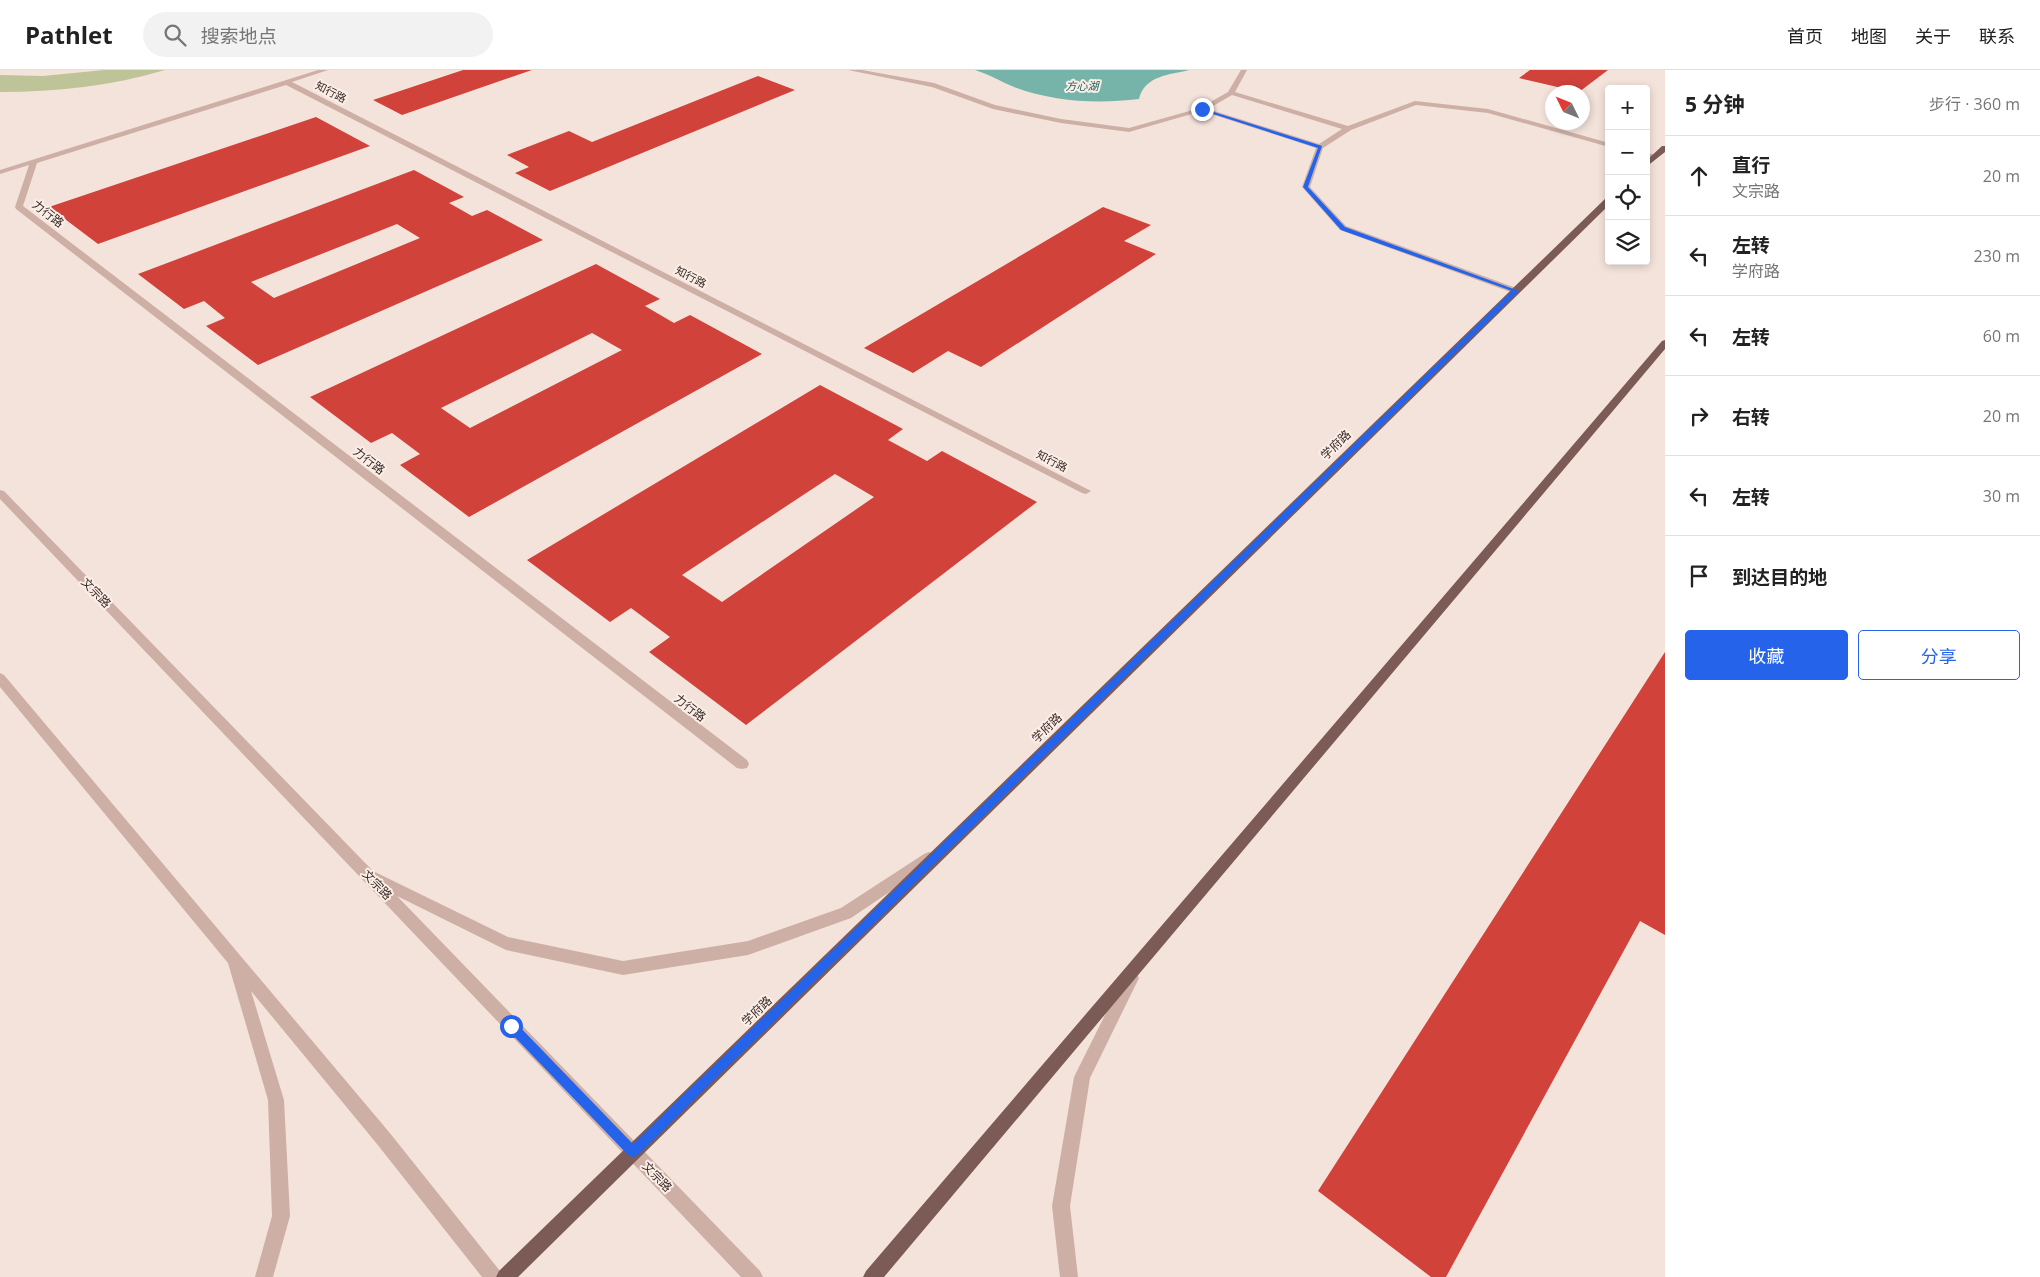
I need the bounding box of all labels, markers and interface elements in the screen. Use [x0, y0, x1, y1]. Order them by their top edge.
search box [143, 12, 493, 57]
text: Pathlet [25, 18, 113, 51]
icon: search [161, 21, 189, 49]
text: 搜索地点 [201, 23, 277, 49]
text: 首页 [1787, 24, 1823, 48]
text: 地图 [1851, 24, 1887, 48]
text: 关于 [1915, 24, 1951, 48]
text: 联系 [1979, 24, 2015, 48]
street label: 知行路 [313, 77, 349, 106]
water label: 方心湖 [1066, 78, 1100, 93]
north arrow [1545, 85, 1590, 130]
map controls [1605, 85, 1650, 265]
button: + [1605, 85, 1650, 130]
text: 5 分钟 [1685, 90, 1744, 118]
text: 步行 · 360 m [1929, 93, 2020, 115]
route end [1191, 98, 1214, 121]
button: − [1605, 130, 1650, 175]
text: 直行 [1732, 152, 1770, 178]
icon: ahead [1685, 162, 1713, 190]
text: 20 m [1983, 165, 2020, 187]
button: locate [1605, 175, 1650, 220]
text: 文宗路 [1732, 180, 1780, 202]
street label: 力行路 [29, 196, 68, 231]
button: layers [1605, 220, 1650, 265]
text: 左转 [1732, 232, 1770, 258]
icon: left [1685, 242, 1713, 270]
text: 230 m [1974, 245, 2020, 267]
text: 学府路 [1732, 260, 1780, 282]
street label: 知行路 [673, 262, 709, 291]
icon: left [1685, 322, 1713, 350]
text: 左转 [1732, 324, 1770, 350]
text: 60 m [1983, 325, 2020, 347]
icon: right [1685, 402, 1713, 430]
text: 右转 [1732, 404, 1770, 430]
text: 20 m [1983, 405, 2020, 427]
street label: 学府路 [1317, 426, 1355, 463]
street label: 力行路 [350, 443, 389, 478]
street label: 知行路 [1034, 446, 1070, 475]
icon: left [1685, 482, 1713, 510]
text: 左转 [1732, 484, 1770, 510]
text: 30 m [1983, 485, 2020, 507]
icon: arrive [1685, 562, 1713, 590]
text: 到达目的地 [1732, 564, 1827, 590]
street label: 文宗路 [78, 574, 115, 612]
button: 收藏 [1685, 630, 1848, 680]
button: 分享 [1858, 630, 2020, 680]
street label: 力行路 [671, 690, 710, 725]
street label: 学府路 [1028, 709, 1066, 746]
street label: 文宗路 [359, 866, 396, 904]
street label: 学府路 [738, 992, 776, 1029]
route start [500, 1015, 523, 1038]
street label: 文宗路 [639, 1158, 676, 1196]

